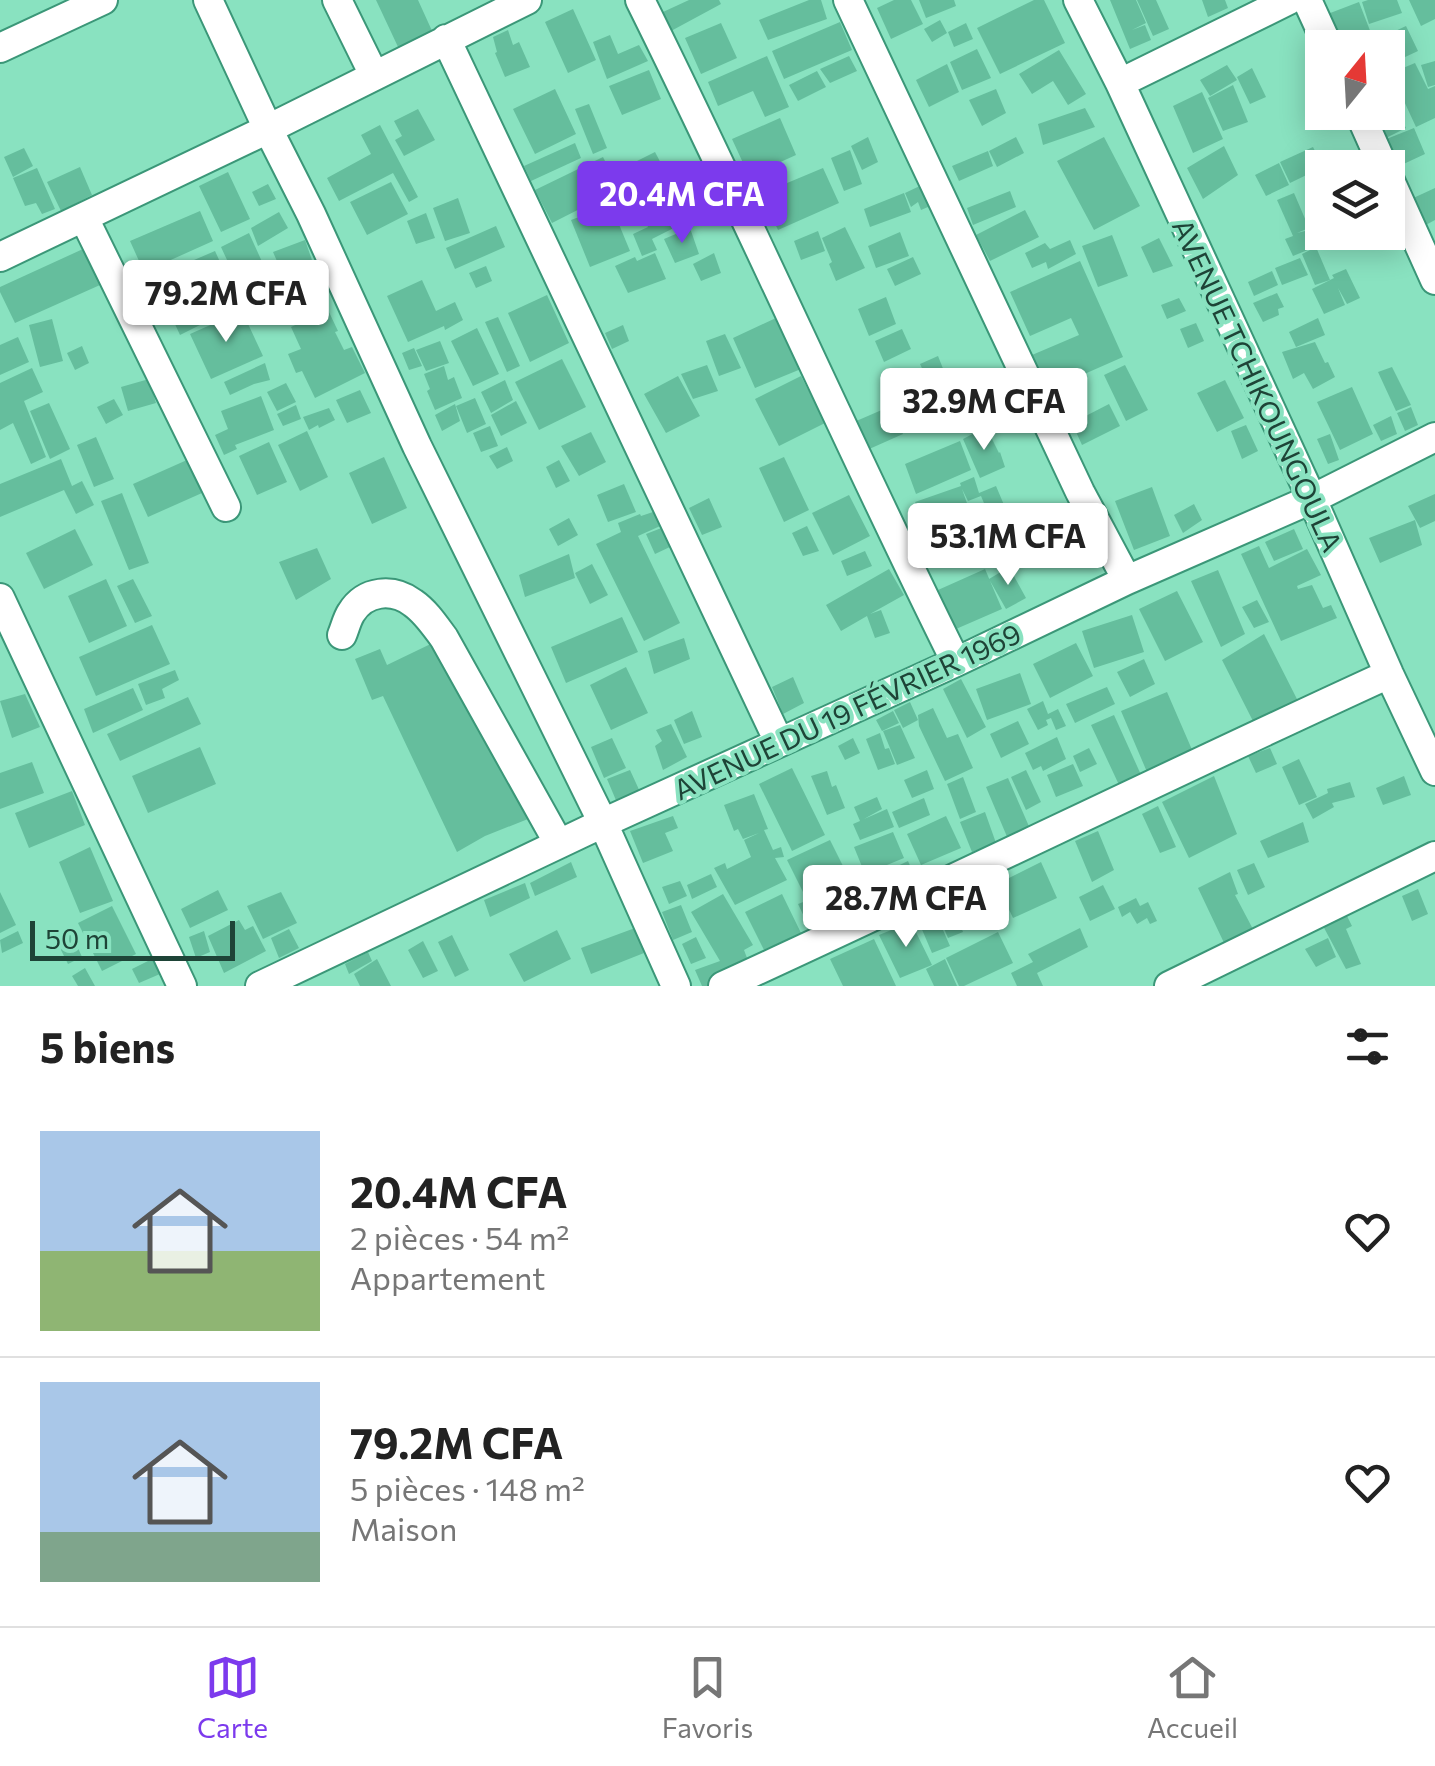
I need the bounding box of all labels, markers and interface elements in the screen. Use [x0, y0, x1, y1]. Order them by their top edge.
north arrow [1305, 30, 1405, 130]
map controls [1305, 30, 1405, 250]
button: layers [1305, 150, 1405, 250]
pin: 20.4M CFA [568, 161, 796, 246]
text: 20.4M CFA [599, 173, 765, 213]
street label: AVENUE TCHIKOUNGOULA [1166, 213, 1350, 557]
pin: 79.2M CFA [112, 260, 340, 345]
text: 79.2M CFA [145, 272, 307, 312]
pin: 32.9M CFA [870, 368, 1098, 453]
text: 32.9M CFA [902, 380, 1066, 420]
pin: 53.1M CFA [894, 503, 1122, 588]
text: 53.1M CFA [930, 515, 1086, 555]
street label: AVENUE DU 19 FÉVRIER 1969 [668, 615, 1026, 807]
pin: 28.7M CFA [792, 865, 1020, 950]
text: 28.7M CFA [825, 877, 987, 917]
scale bar [30, 916, 235, 960]
text: 50 m [45, 921, 109, 955]
icon: filters [1340, 1019, 1395, 1074]
text: 5 biens [40, 1020, 175, 1072]
text: 20.4M CFA [350, 1165, 567, 1217]
icon: home [120, 1171, 240, 1291]
icon: heart [1340, 1204, 1395, 1259]
text: 2 pièces · 54 m² [350, 1217, 569, 1257]
text: Appartement [350, 1257, 545, 1297]
text: 79.2M CFA [350, 1416, 563, 1468]
icon: home [120, 1422, 240, 1542]
icon: heart [1340, 1455, 1395, 1510]
text: 5 pièces · 148 m² [350, 1468, 585, 1508]
text: Maison [350, 1508, 457, 1548]
tab: Carte [197, 1650, 268, 1744]
tab: Favoris [662, 1650, 753, 1744]
tab: Accueil [1147, 1650, 1238, 1744]

